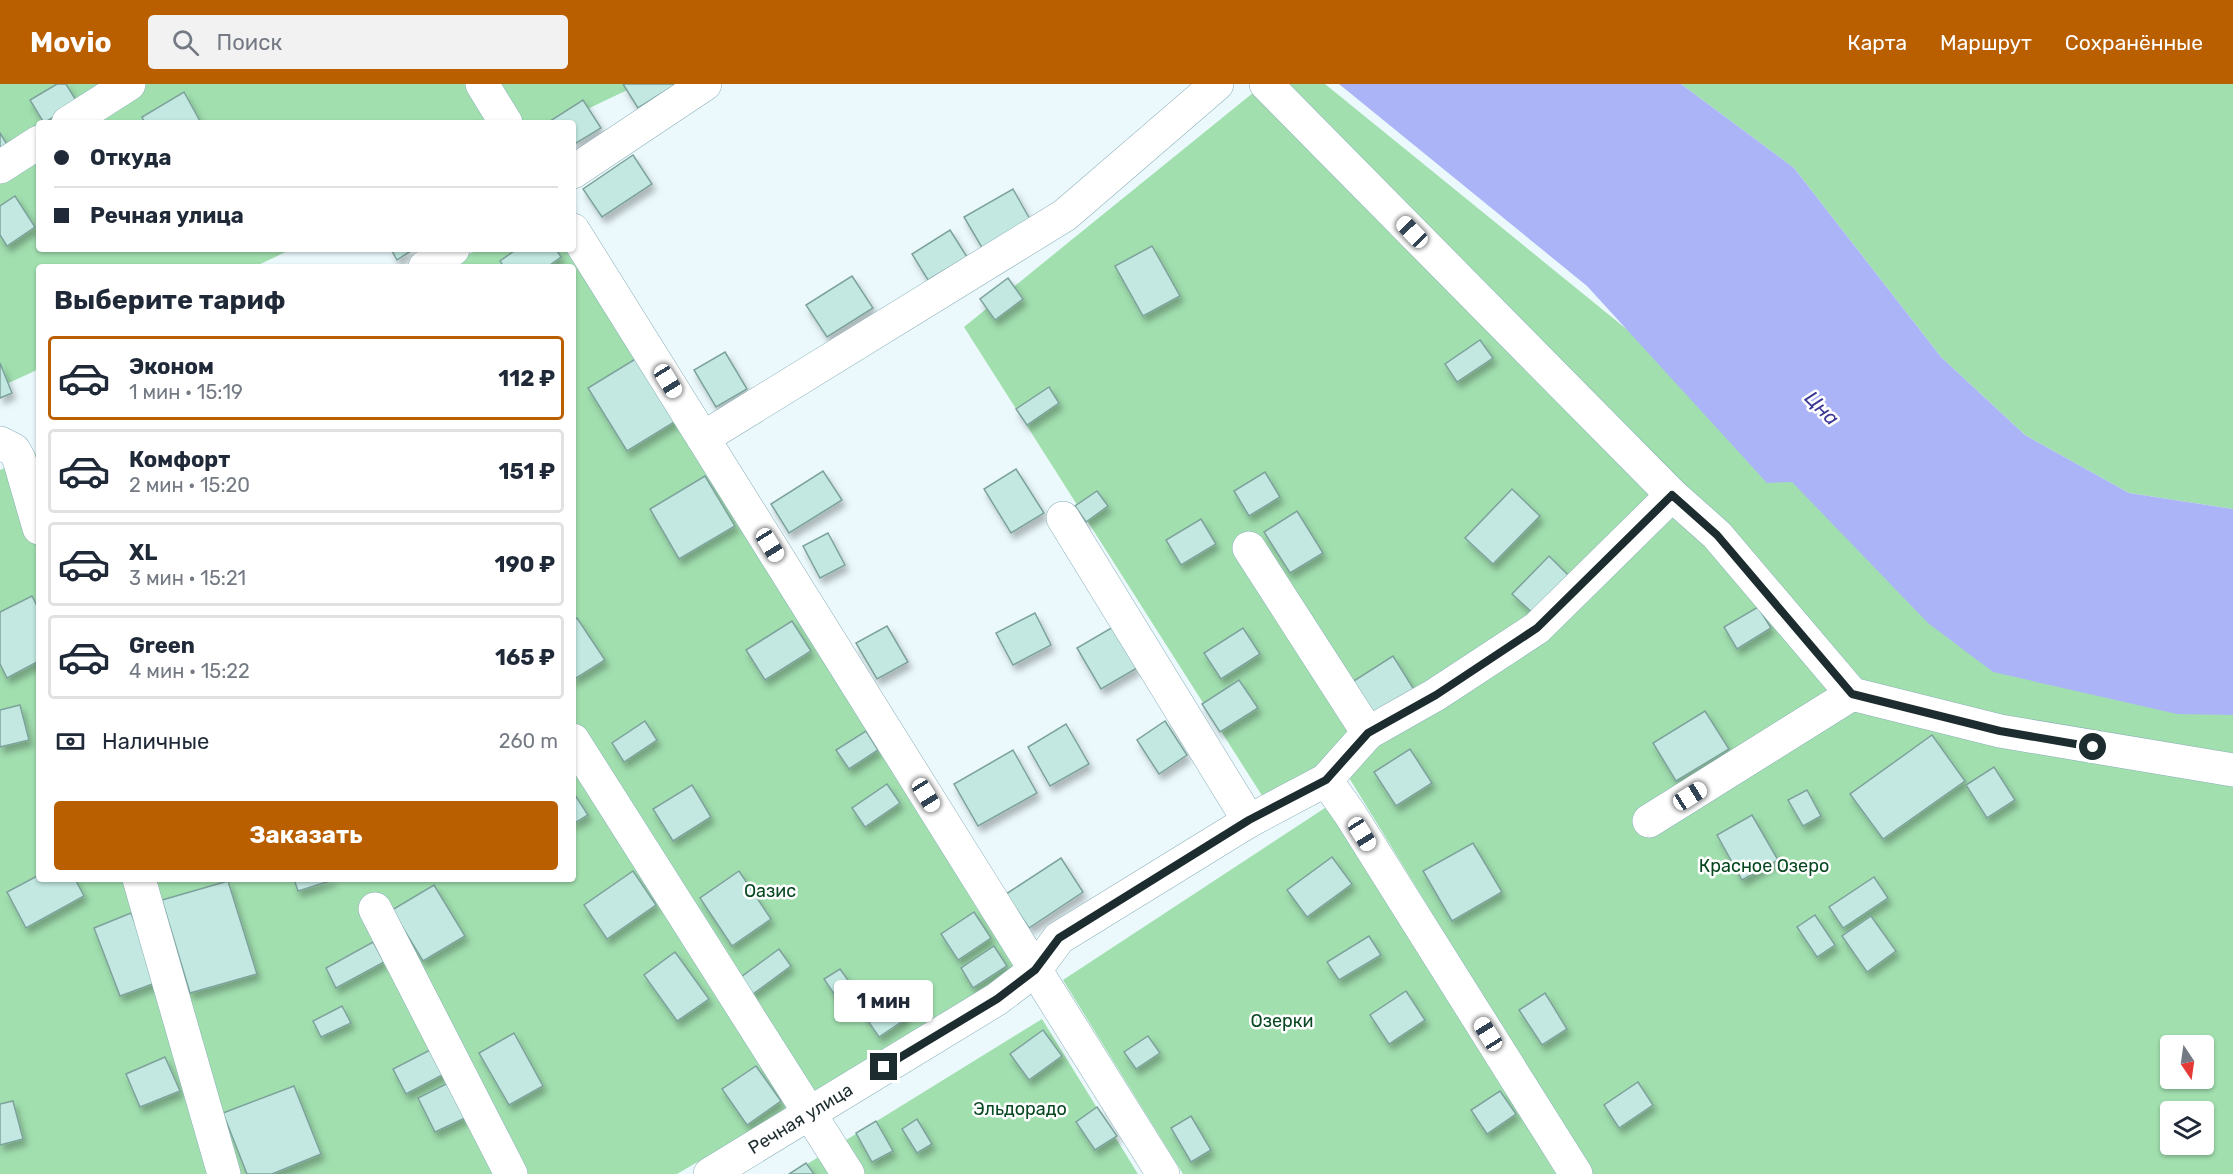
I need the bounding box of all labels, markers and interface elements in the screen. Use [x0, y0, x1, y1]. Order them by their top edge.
search box [148, 15, 568, 69]
text: Movio [30, 26, 112, 59]
icon: search [169, 26, 202, 59]
text: Поиск [217, 29, 282, 56]
text: Карта [1847, 30, 1907, 55]
text: Маршрут [1940, 30, 2032, 55]
text: Сохранённые [2065, 30, 2203, 55]
text: Откуда [90, 144, 172, 171]
text: Речная улица [90, 202, 244, 229]
car [1393, 213, 1431, 251]
text: Выберите тариф [54, 284, 285, 316]
icon: car [57, 351, 111, 405]
text: Эконом [129, 353, 214, 380]
car [651, 361, 685, 401]
text: 112 ₽ [498, 365, 555, 392]
text: 1 мин · 15:19 [129, 380, 243, 404]
water label: Цна [1800, 386, 1844, 430]
icon: car [57, 444, 111, 498]
text: Комфорт [129, 446, 230, 473]
text: 151 ₽ [499, 458, 555, 485]
text: 2 мин · 15:20 [129, 473, 250, 497]
car [753, 525, 787, 565]
icon: car [57, 537, 111, 591]
text: XL [129, 539, 157, 566]
text: 190 ₽ [494, 551, 555, 578]
text: 3 мин · 15:21 [129, 566, 246, 590]
icon: car [57, 630, 111, 684]
text: Green [129, 632, 195, 659]
text: 165 ₽ [495, 644, 555, 671]
text: 4 мин · 15:22 [129, 659, 250, 683]
icon: cash [54, 725, 87, 758]
text: Наличные [102, 728, 209, 755]
text: 260 m [499, 729, 558, 753]
route start [2079, 733, 2106, 760]
car [909, 775, 943, 815]
car [1670, 779, 1710, 813]
button: Заказать [54, 801, 558, 870]
car [1345, 814, 1379, 854]
park label: Красное Озеро [1699, 855, 1829, 877]
park label: Оазис [744, 880, 796, 902]
callout: 1 мин [834, 980, 934, 1022]
text: 1 мин [856, 989, 911, 1013]
park label: Озерки [1251, 1010, 1313, 1032]
car [1471, 1014, 1505, 1054]
north arrow [2160, 1035, 2214, 1089]
map controls [2160, 1035, 2214, 1155]
route end [870, 1053, 897, 1080]
street label: Речная улица [744, 1079, 857, 1159]
park label: Эльдорадо [973, 1098, 1067, 1120]
button: layers [2160, 1101, 2214, 1155]

